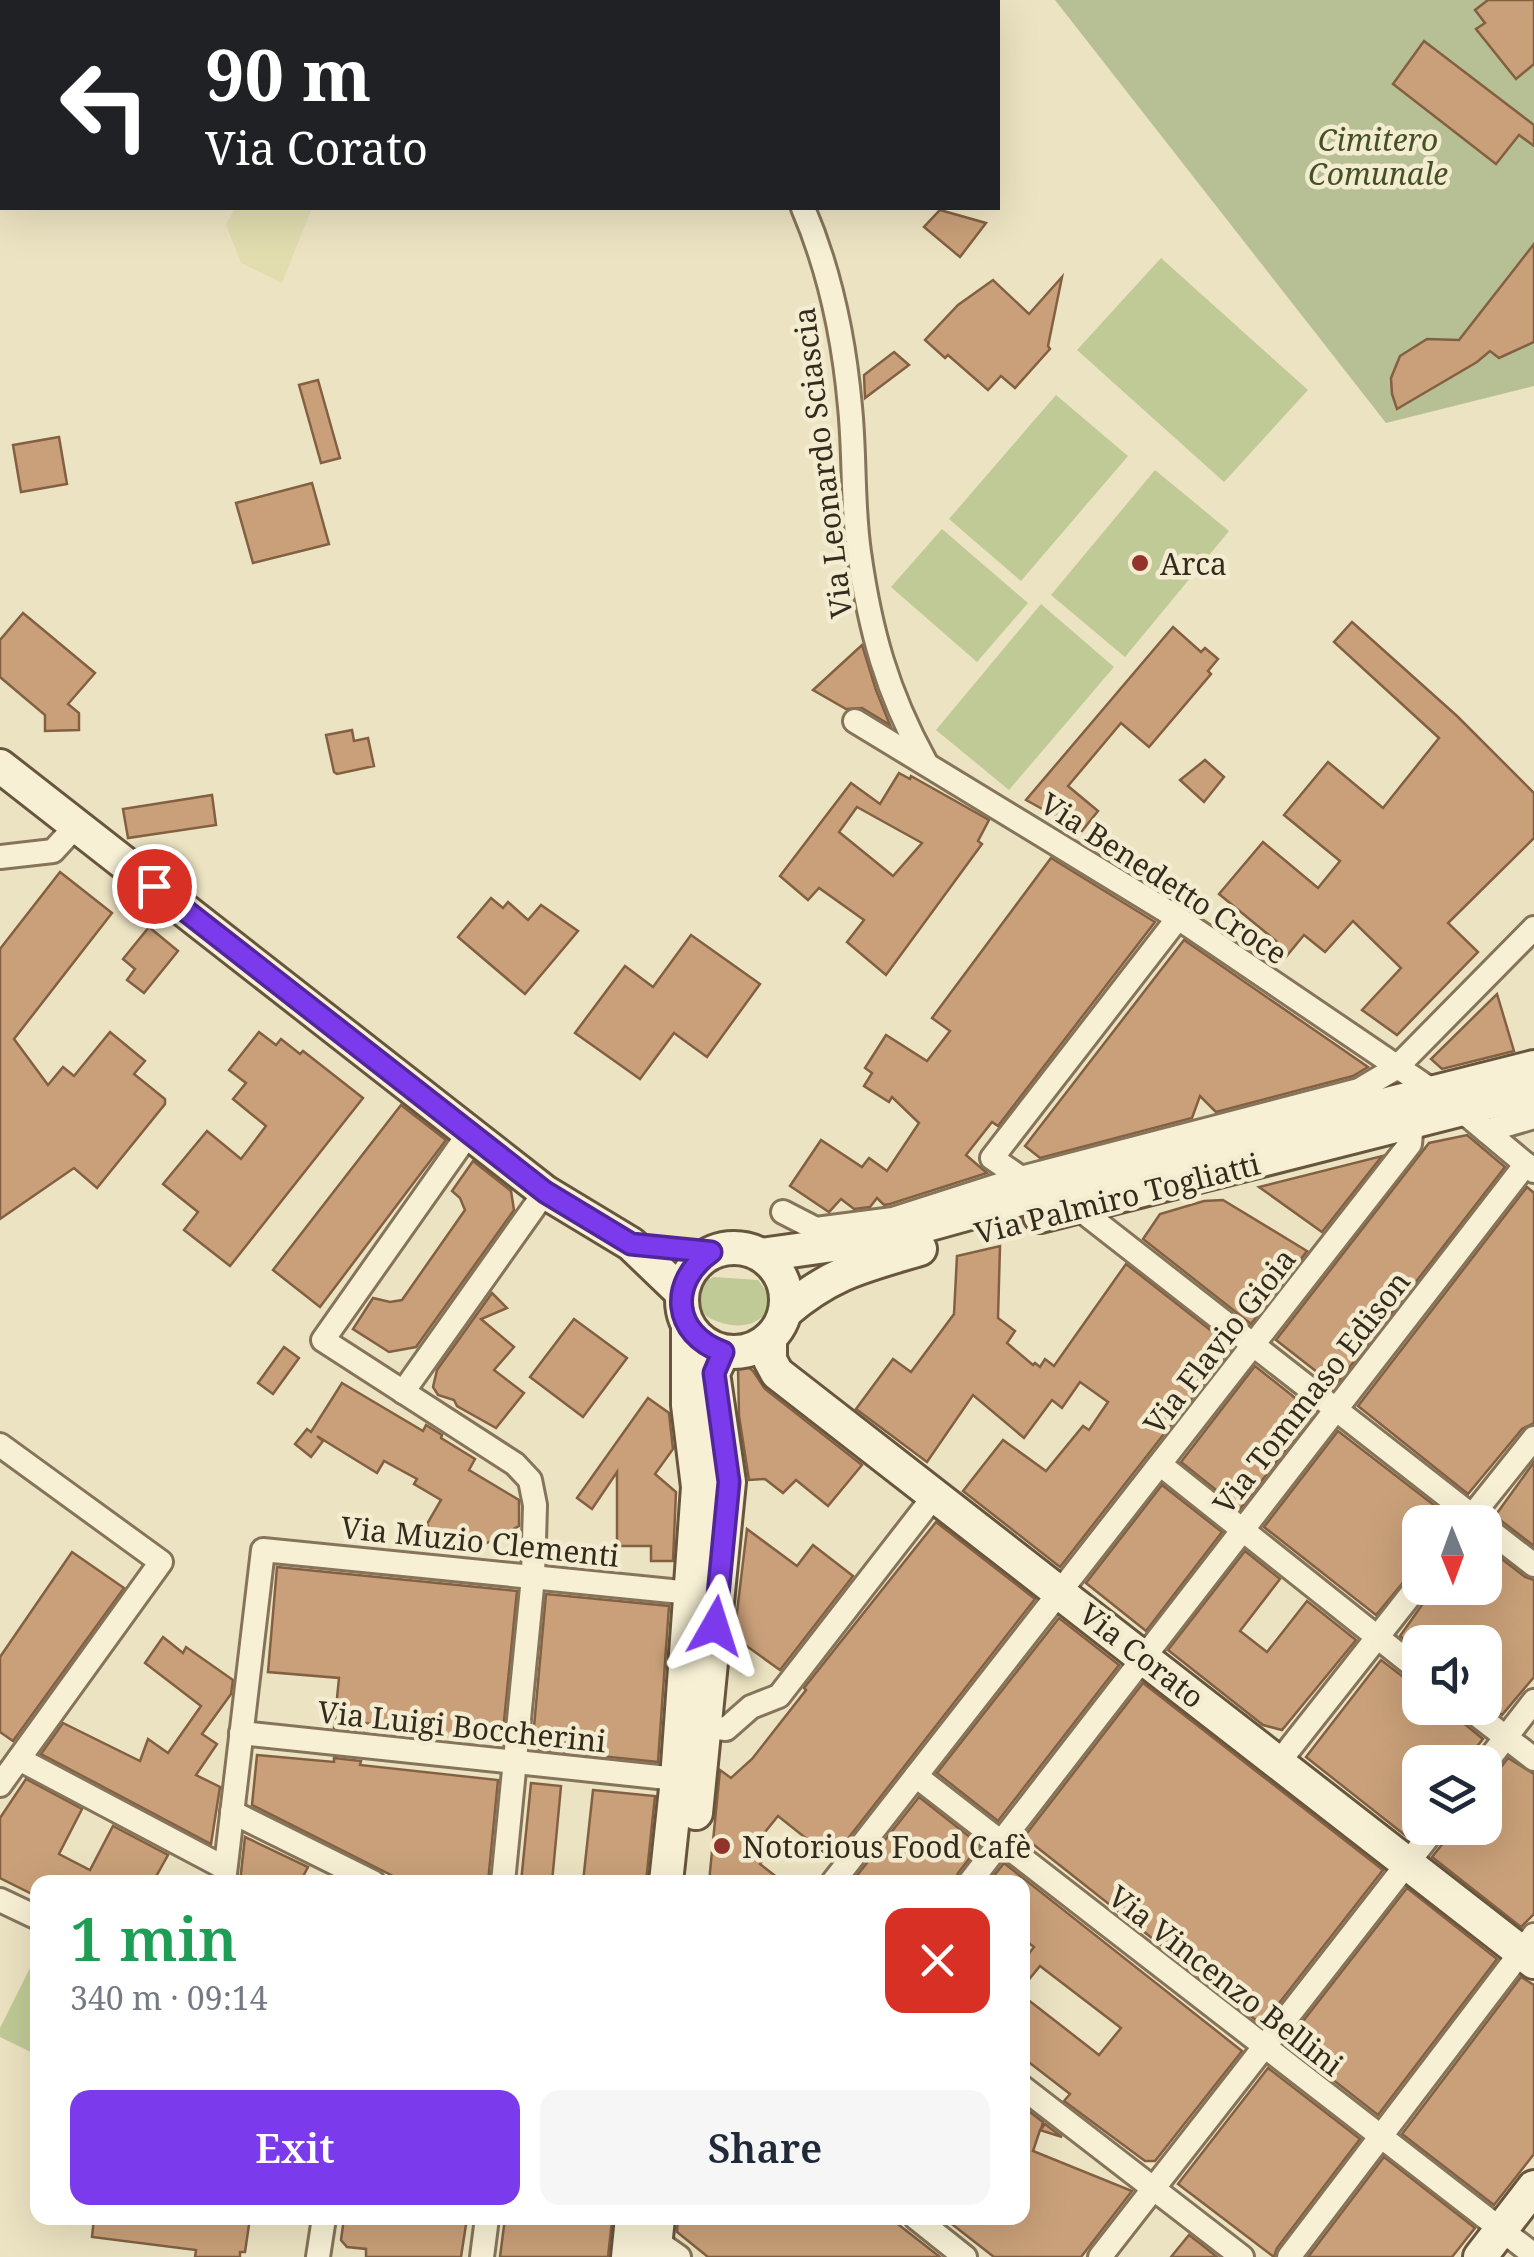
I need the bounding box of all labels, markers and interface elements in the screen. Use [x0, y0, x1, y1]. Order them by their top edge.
text: 90 m [205, 26, 371, 122]
icon: left [40, 40, 170, 170]
text: Via Corato [205, 117, 428, 178]
park label: Cimitero Comunale [1308, 119, 1448, 194]
street label: Via Leonardo Sciascia [783, 305, 861, 621]
place label: Arca [1160, 543, 1227, 584]
marker: Arca [1129, 552, 1151, 574]
street label: Via Benedetto Croce [1032, 783, 1296, 973]
pin [112, 844, 197, 929]
icon: arrive [127, 859, 182, 914]
street label: Via Palmiro Togliatti [970, 1143, 1264, 1253]
street label: Via Flavio Gioia [1133, 1240, 1305, 1442]
street label: Via Tommaso Edison [1203, 1262, 1419, 1522]
north arrow [1402, 1505, 1502, 1605]
map controls [1402, 1505, 1502, 1845]
street label: Via Muzio Clementi [339, 1506, 621, 1576]
position arrow [663, 1574, 767, 1678]
street label: Via Corato [1071, 1593, 1213, 1717]
button: sound [1402, 1625, 1502, 1725]
street label: Via Luigi Boccherini [316, 1690, 609, 1762]
button: layers [1402, 1745, 1502, 1845]
place label: Notorious Food Cafè [742, 1826, 1031, 1867]
marker: Notorious Food Cafè [711, 1835, 733, 1857]
street label: Via Vincenzo Bellini [1100, 1875, 1352, 2085]
text: 1 min [70, 1897, 238, 1979]
button: close [885, 1908, 990, 2013]
text: 340 m · 09:14 [70, 1976, 268, 2019]
button: Exit [70, 2090, 520, 2205]
button: Share [540, 2090, 990, 2205]

